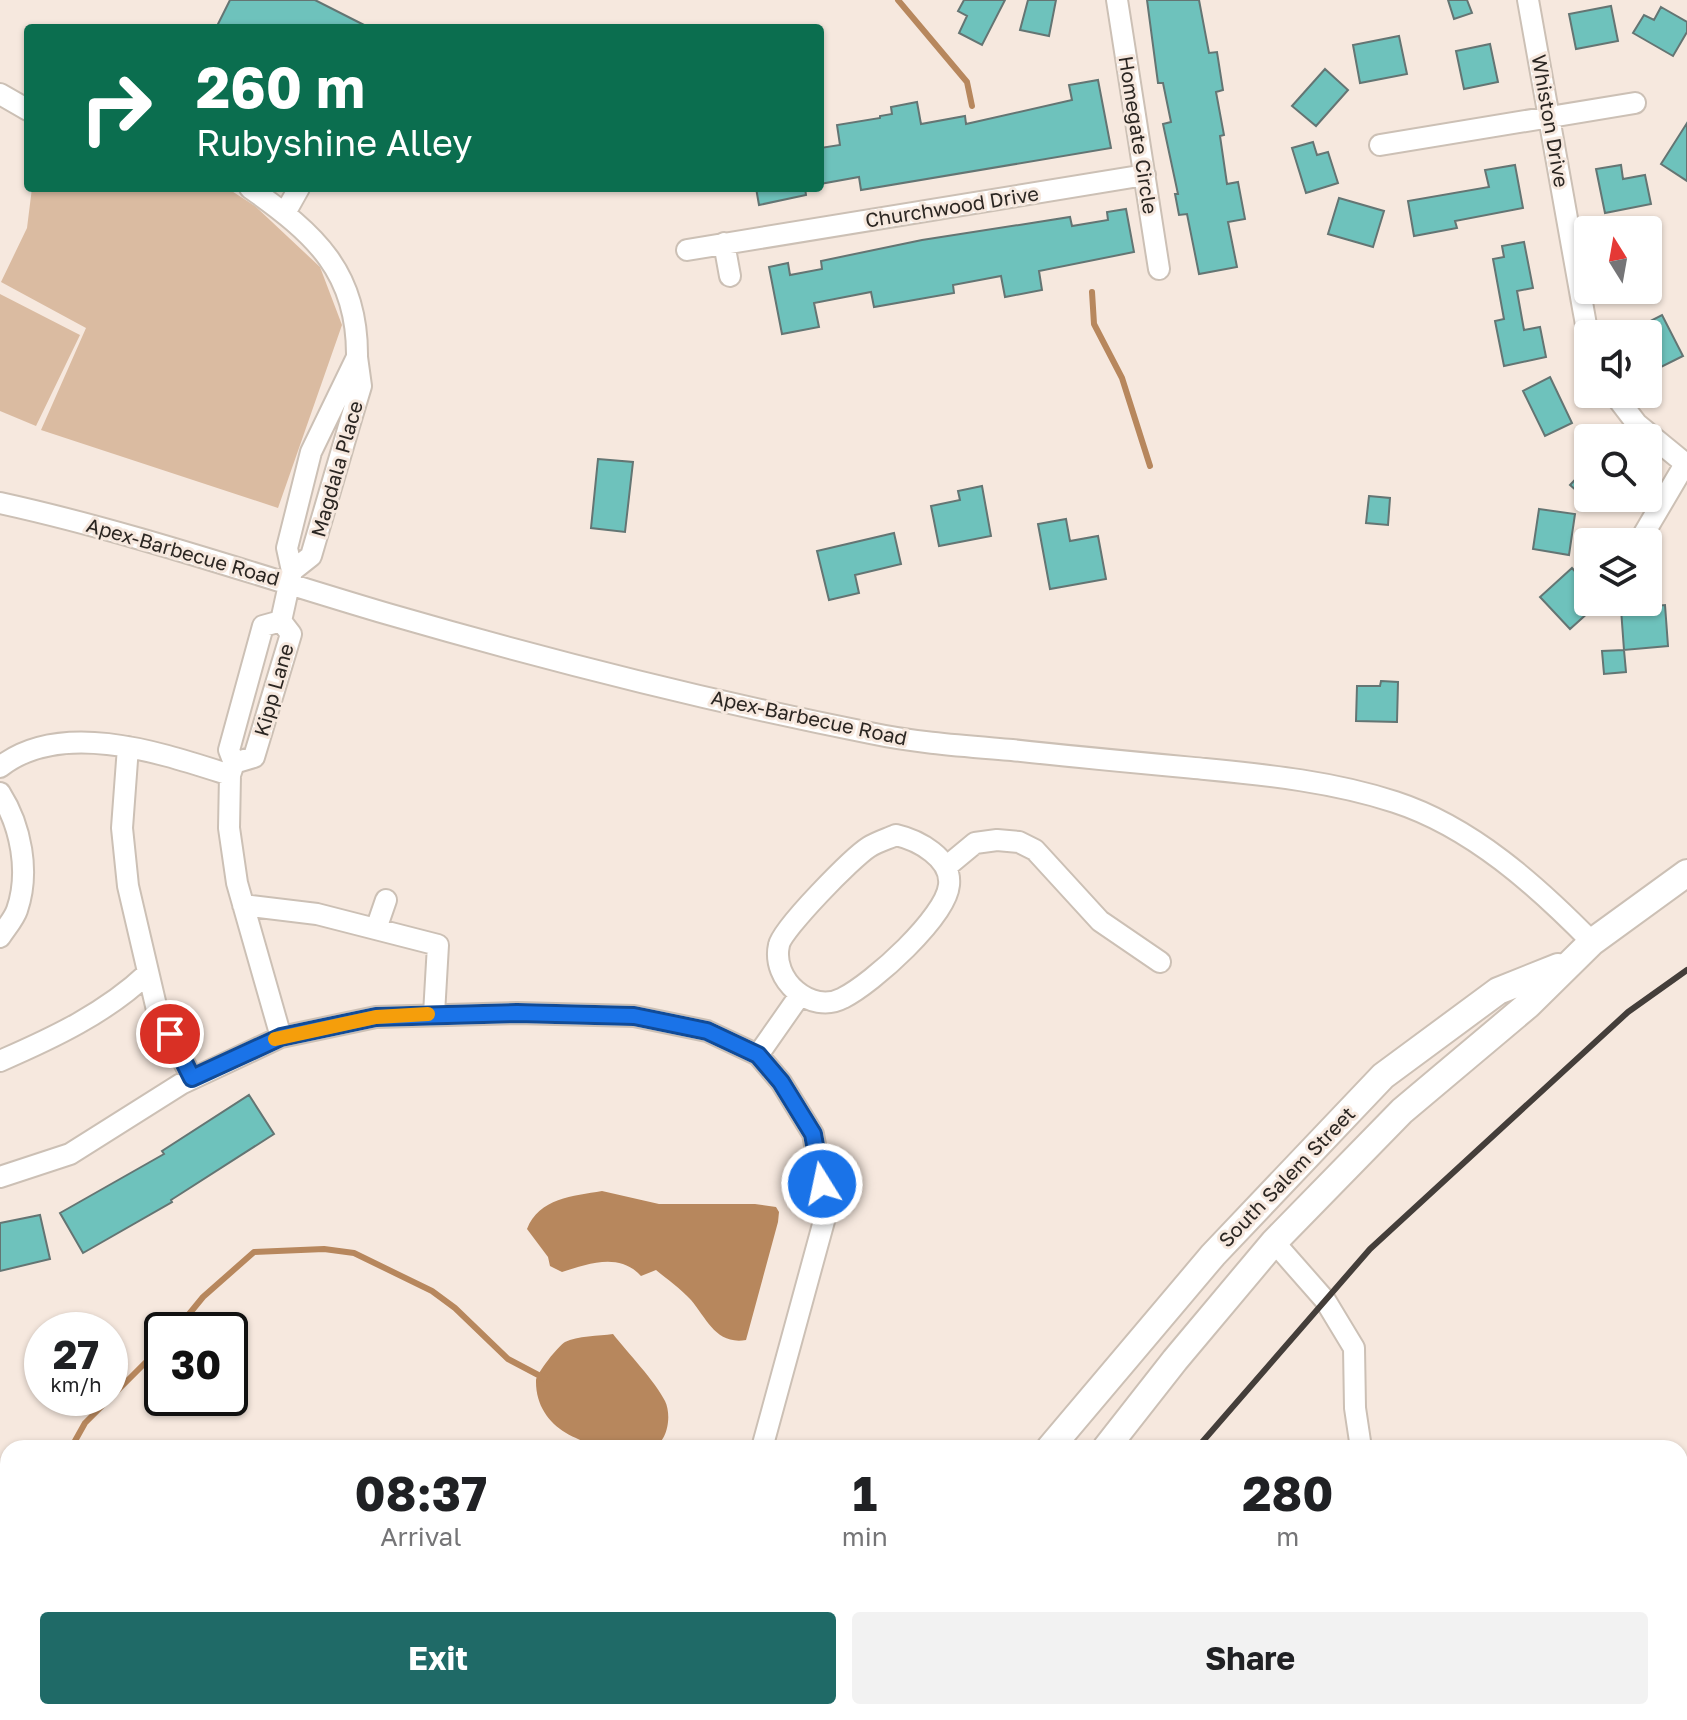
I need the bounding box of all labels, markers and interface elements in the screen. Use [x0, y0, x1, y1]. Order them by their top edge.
text: 260 m [196, 53, 365, 120]
street label: Whiston Drive [1528, 53, 1574, 189]
street label: Homegate Circle [1115, 54, 1163, 216]
icon: right [64, 56, 168, 160]
text: Rubyshine Alley [196, 121, 472, 164]
street label: Churchwood Drive [863, 180, 1040, 232]
north arrow [1574, 216, 1662, 304]
map controls [1574, 216, 1662, 616]
button: sound [1574, 320, 1662, 408]
street label: Magdala Place [305, 398, 367, 540]
button: search [1574, 424, 1662, 512]
street label: Apex-Barbecue Road [84, 512, 283, 590]
button: layers [1574, 528, 1662, 616]
street label: Kipp Lane [248, 640, 298, 739]
street label: Apex-Barbecue Road [709, 685, 909, 750]
pin [136, 1000, 204, 1068]
icon: arrive [148, 1012, 192, 1056]
street label: South Salem Street [1213, 1101, 1360, 1252]
position arrow [780, 1142, 864, 1226]
speed limit sign: 30 [144, 1312, 248, 1416]
text: 27 [53, 1330, 99, 1378]
text: km/h [51, 1372, 101, 1396]
text: 08:37 [355, 1464, 487, 1522]
text: 1 [852, 1464, 877, 1522]
text: 280 [1242, 1464, 1333, 1522]
text: Arrival [380, 1521, 462, 1552]
text: min [842, 1521, 888, 1552]
text: m [1276, 1521, 1299, 1552]
button: Exit [40, 1612, 836, 1704]
button: Share [852, 1612, 1648, 1704]

